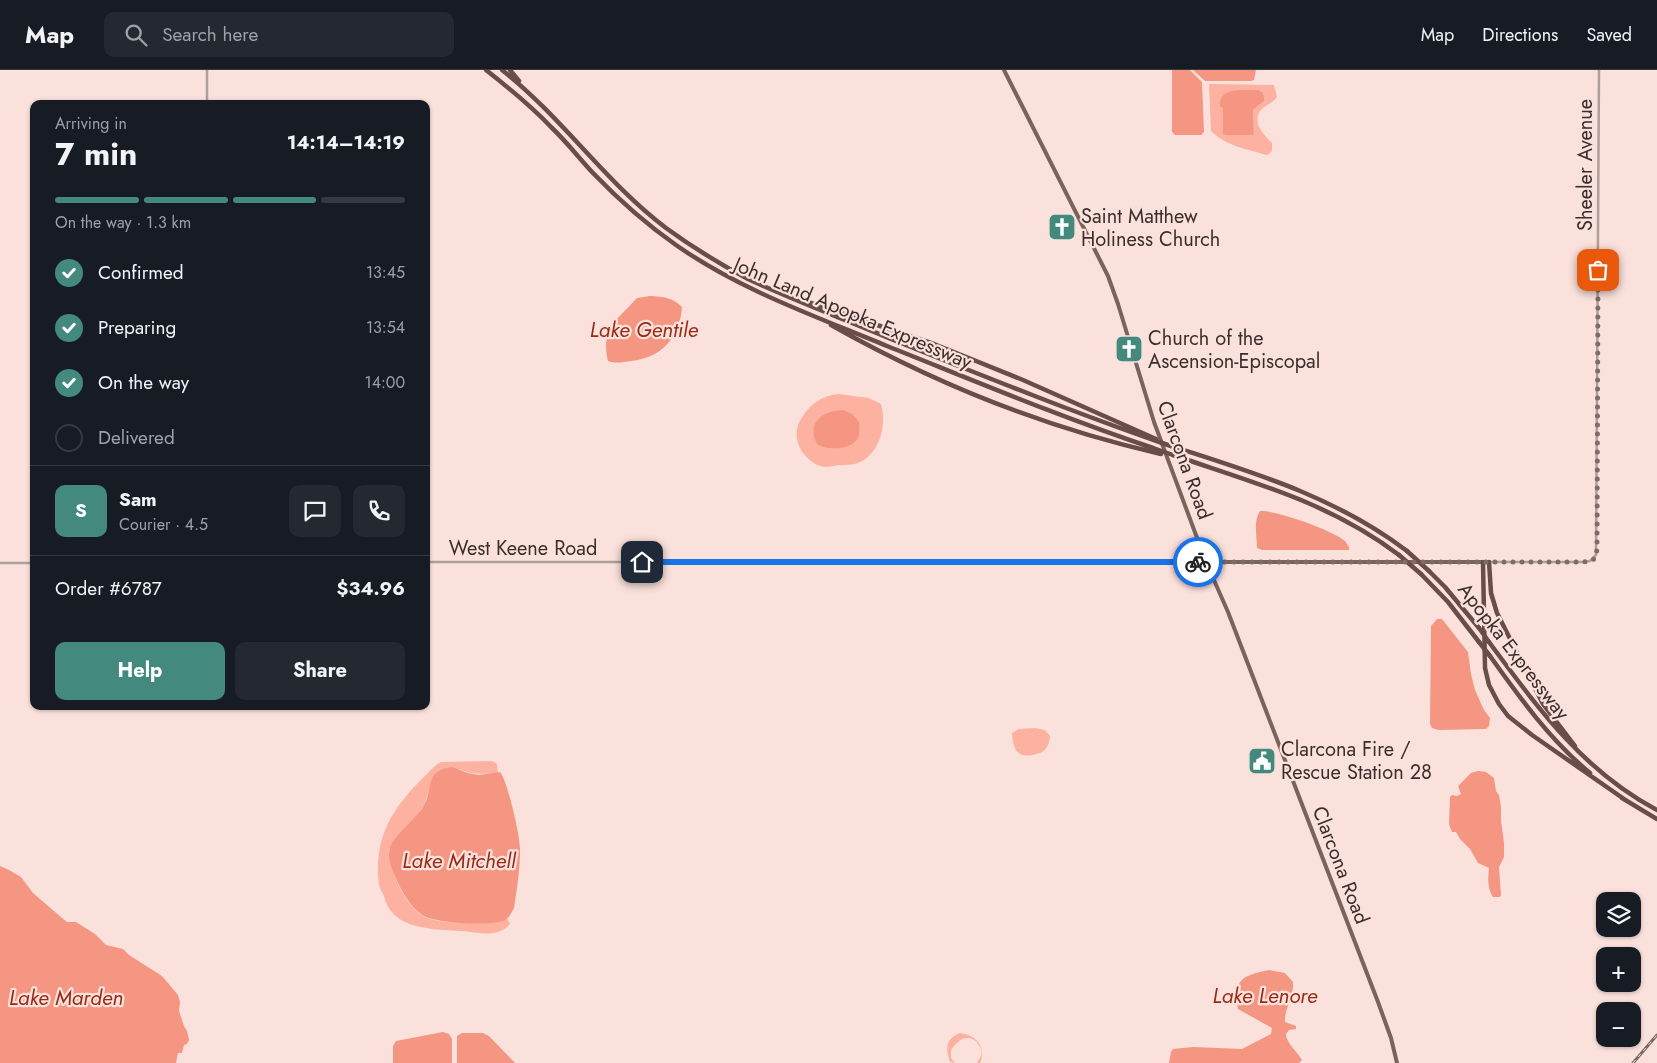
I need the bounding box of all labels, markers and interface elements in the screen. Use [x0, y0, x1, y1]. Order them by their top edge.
search box [104, 12, 454, 57]
text: Map [25, 17, 74, 52]
icon: search [122, 21, 150, 49]
text: Search here [162, 21, 258, 48]
text: Map [1421, 22, 1454, 48]
text: Directions [1482, 22, 1558, 48]
text: Saved [1586, 22, 1632, 48]
street label: Sheeler Avenue [1571, 99, 1600, 231]
text: Arriving in [55, 112, 127, 135]
text: 14:14–14:19 [287, 129, 405, 156]
text: 7 min [55, 131, 137, 177]
place label: Saint Matthew Holiness Church [1081, 202, 1220, 254]
text: On the way · 1.3 km [55, 211, 191, 234]
church icon: Saint Matthew Holiness Church [1047, 212, 1077, 242]
street label: John Land Apopka Expressway [726, 249, 977, 377]
pin [1577, 249, 1619, 291]
icon: bag [1584, 256, 1612, 284]
icon: check [55, 259, 83, 287]
text: Confirmed [98, 259, 184, 286]
text: 13:45 [366, 261, 405, 284]
icon: check [55, 314, 83, 342]
text: Preparing [98, 314, 176, 341]
water label: Lake Gentile [590, 315, 699, 345]
text: 13:54 [366, 316, 405, 339]
place label: Church of the Ascension-Episcopal [1148, 324, 1320, 376]
church icon: Church of the Ascension-Episcopal [1114, 334, 1144, 364]
icon: check [55, 369, 83, 397]
text: On the way [98, 369, 189, 396]
text: 14:00 [364, 371, 405, 394]
street label: Clarcona Road [1150, 397, 1219, 524]
text: Delivered [98, 424, 175, 451]
button: chat [289, 485, 341, 537]
button: phone [353, 485, 405, 537]
text: Sam [119, 486, 157, 513]
text: S [75, 497, 87, 524]
text: Courier · 4.5 [119, 513, 208, 536]
street label: West Keene Road [449, 534, 597, 563]
courier [1173, 537, 1223, 587]
pin [621, 541, 663, 583]
icon: home [628, 548, 656, 576]
icon: bike [1184, 548, 1212, 576]
text: Order #6787 [55, 575, 162, 602]
text: $34.96 [337, 575, 405, 602]
street label: Apopka Expressway [1451, 577, 1577, 726]
button: Help [55, 642, 225, 700]
button: Share [235, 642, 405, 700]
place label: Clarcona Fire / Rescue Station 28 [1281, 735, 1432, 787]
public building icon: Clarcona Fire / Rescue Station 28 [1247, 746, 1277, 776]
street label: Clarcona Road [1305, 802, 1376, 928]
water label: Lake Mitchell [402, 846, 517, 876]
map controls [1596, 892, 1641, 1047]
button: layers [1596, 892, 1641, 937]
button: + [1596, 947, 1641, 992]
water label: Lake Lenore [1213, 981, 1318, 1011]
water label: Lake Marden [9, 983, 123, 1013]
button: − [1596, 1002, 1641, 1047]

